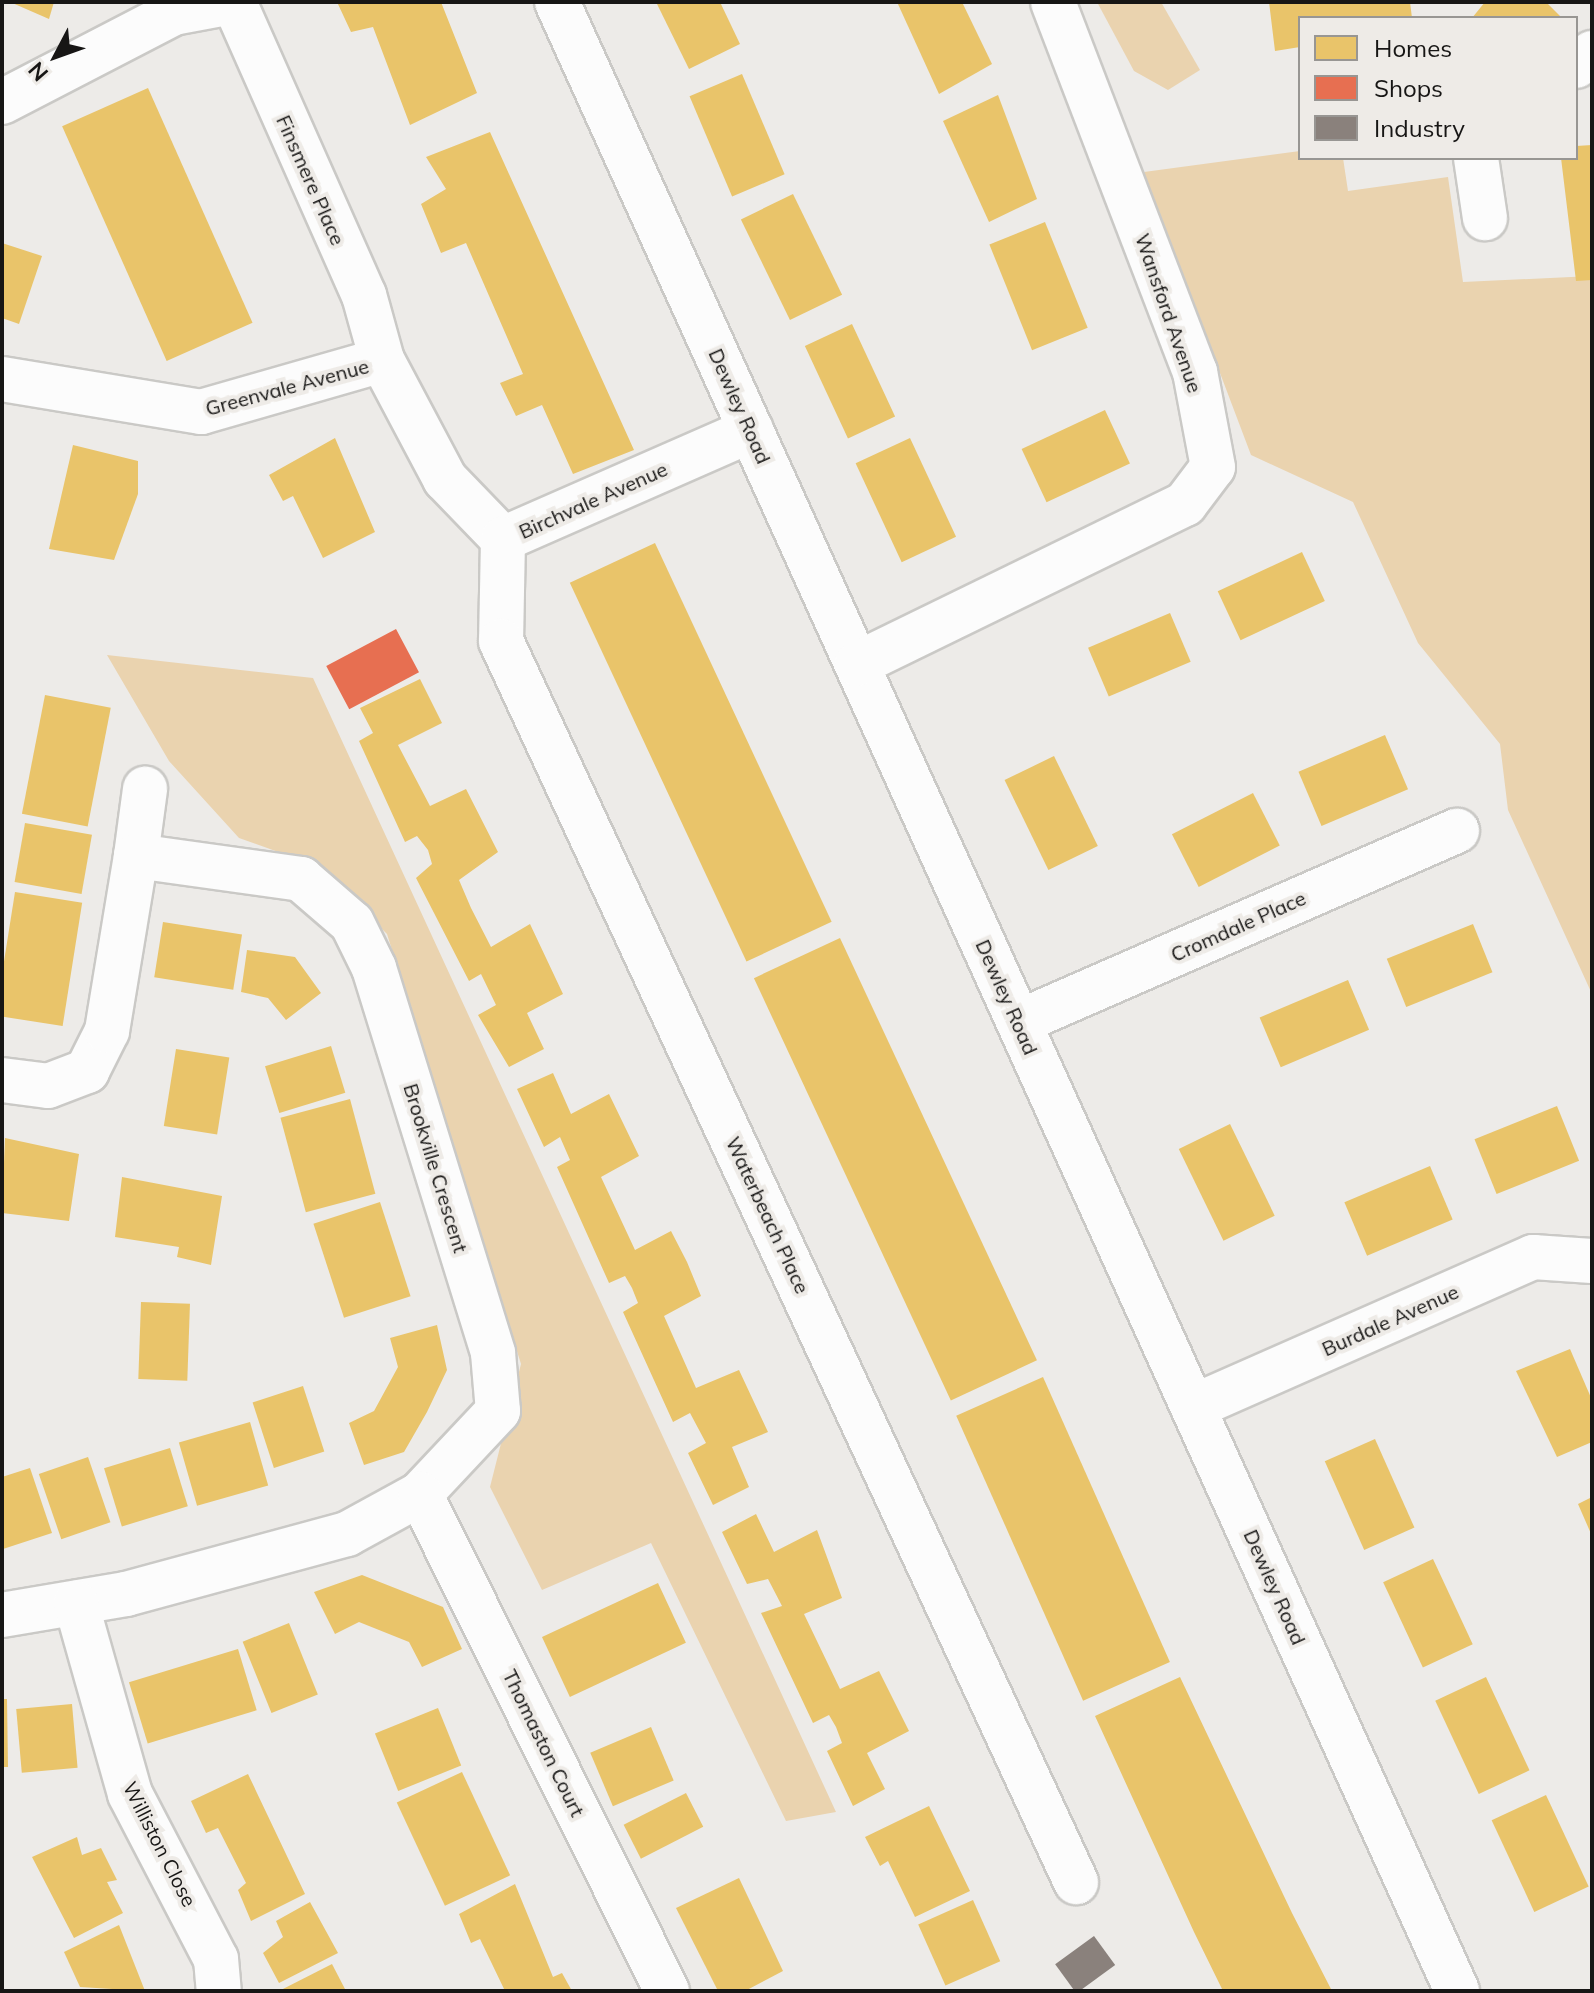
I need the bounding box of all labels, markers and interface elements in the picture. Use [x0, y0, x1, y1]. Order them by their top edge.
north arrow [16, 16, 96, 96]
legend [1298, 16, 1578, 160]
text: Homes [1374, 33, 1452, 63]
text: N [22, 56, 54, 87]
text: Shops [1374, 73, 1443, 103]
street label: Finsmere Place [272, 111, 350, 249]
text: Industry [1374, 113, 1465, 143]
street label: Wansford Avenue [1131, 230, 1207, 396]
street label: Dewley Road [704, 345, 776, 467]
street label: Greenvale Avenue [203, 354, 371, 420]
street label: Birchvale Avenue [515, 457, 671, 543]
street label: Cromdale Place [1167, 886, 1309, 966]
street label: Dewley Road [971, 936, 1043, 1058]
street label: Brookville Crescent [399, 1081, 473, 1255]
street label: Waterbeach Place [721, 1133, 815, 1297]
street label: Burdale Avenue [1318, 1279, 1462, 1361]
street label: Dewley Road [1239, 1526, 1311, 1648]
street label: Thomaston Court [498, 1666, 590, 1820]
street label: Williston Close [118, 1778, 202, 1910]

